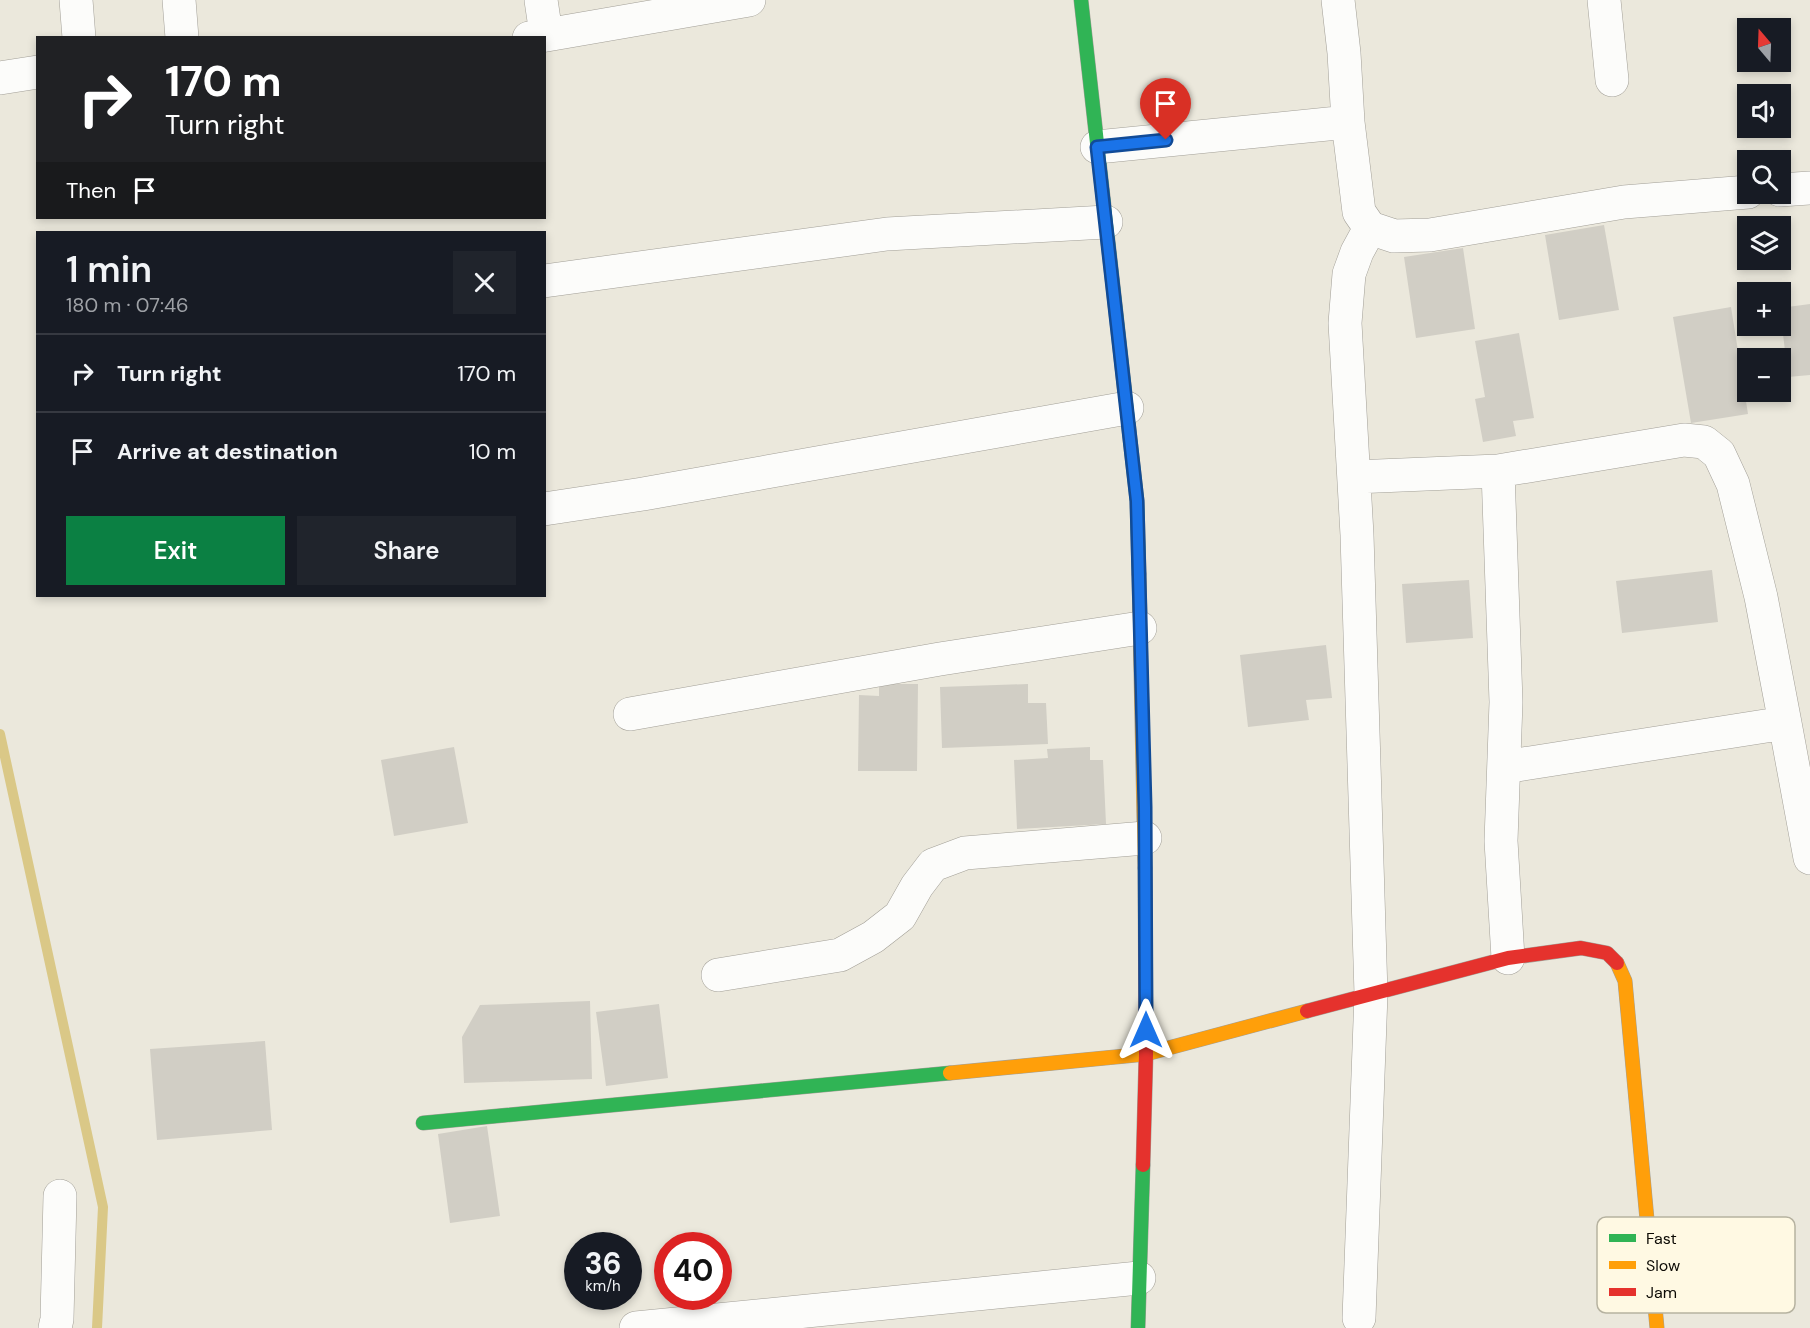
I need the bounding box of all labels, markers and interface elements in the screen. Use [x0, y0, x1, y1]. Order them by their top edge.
north arrow [1737, 18, 1791, 72]
map controls [1737, 18, 1791, 402]
text: 170 m [165, 54, 282, 109]
icon: right [66, 60, 144, 138]
pin [1140, 78, 1191, 140]
button: sound [1737, 84, 1791, 138]
icon: arrive [1149, 87, 1182, 120]
text: Turn right [165, 107, 285, 142]
button: search [1737, 150, 1791, 204]
icon: arrive [128, 174, 161, 207]
text: Then [66, 176, 116, 205]
button: layers [1737, 216, 1791, 270]
text: 1 min [66, 246, 152, 293]
button: close [453, 251, 516, 314]
button: + [1737, 282, 1791, 336]
text: 180 m · 07:46 [66, 292, 189, 318]
button: − [1737, 348, 1791, 402]
icon: right [66, 357, 99, 390]
text: Turn right [117, 359, 222, 388]
text: 170 m [457, 359, 516, 388]
icon: arrive [66, 435, 99, 468]
text: Arrive at destination [117, 437, 338, 466]
text: 10 m [469, 437, 516, 466]
button: Exit [66, 516, 285, 585]
button: Share [297, 516, 516, 585]
position arrow [1114, 998, 1178, 1062]
legend [1597, 1217, 1795, 1313]
text: Fast [1646, 1228, 1677, 1249]
speed limit sign: 40 [654, 1232, 732, 1310]
text: 36 [584, 1244, 622, 1283]
text: Slow [1646, 1255, 1680, 1276]
text: km/h [585, 1276, 621, 1296]
text: Jam [1646, 1282, 1677, 1303]

